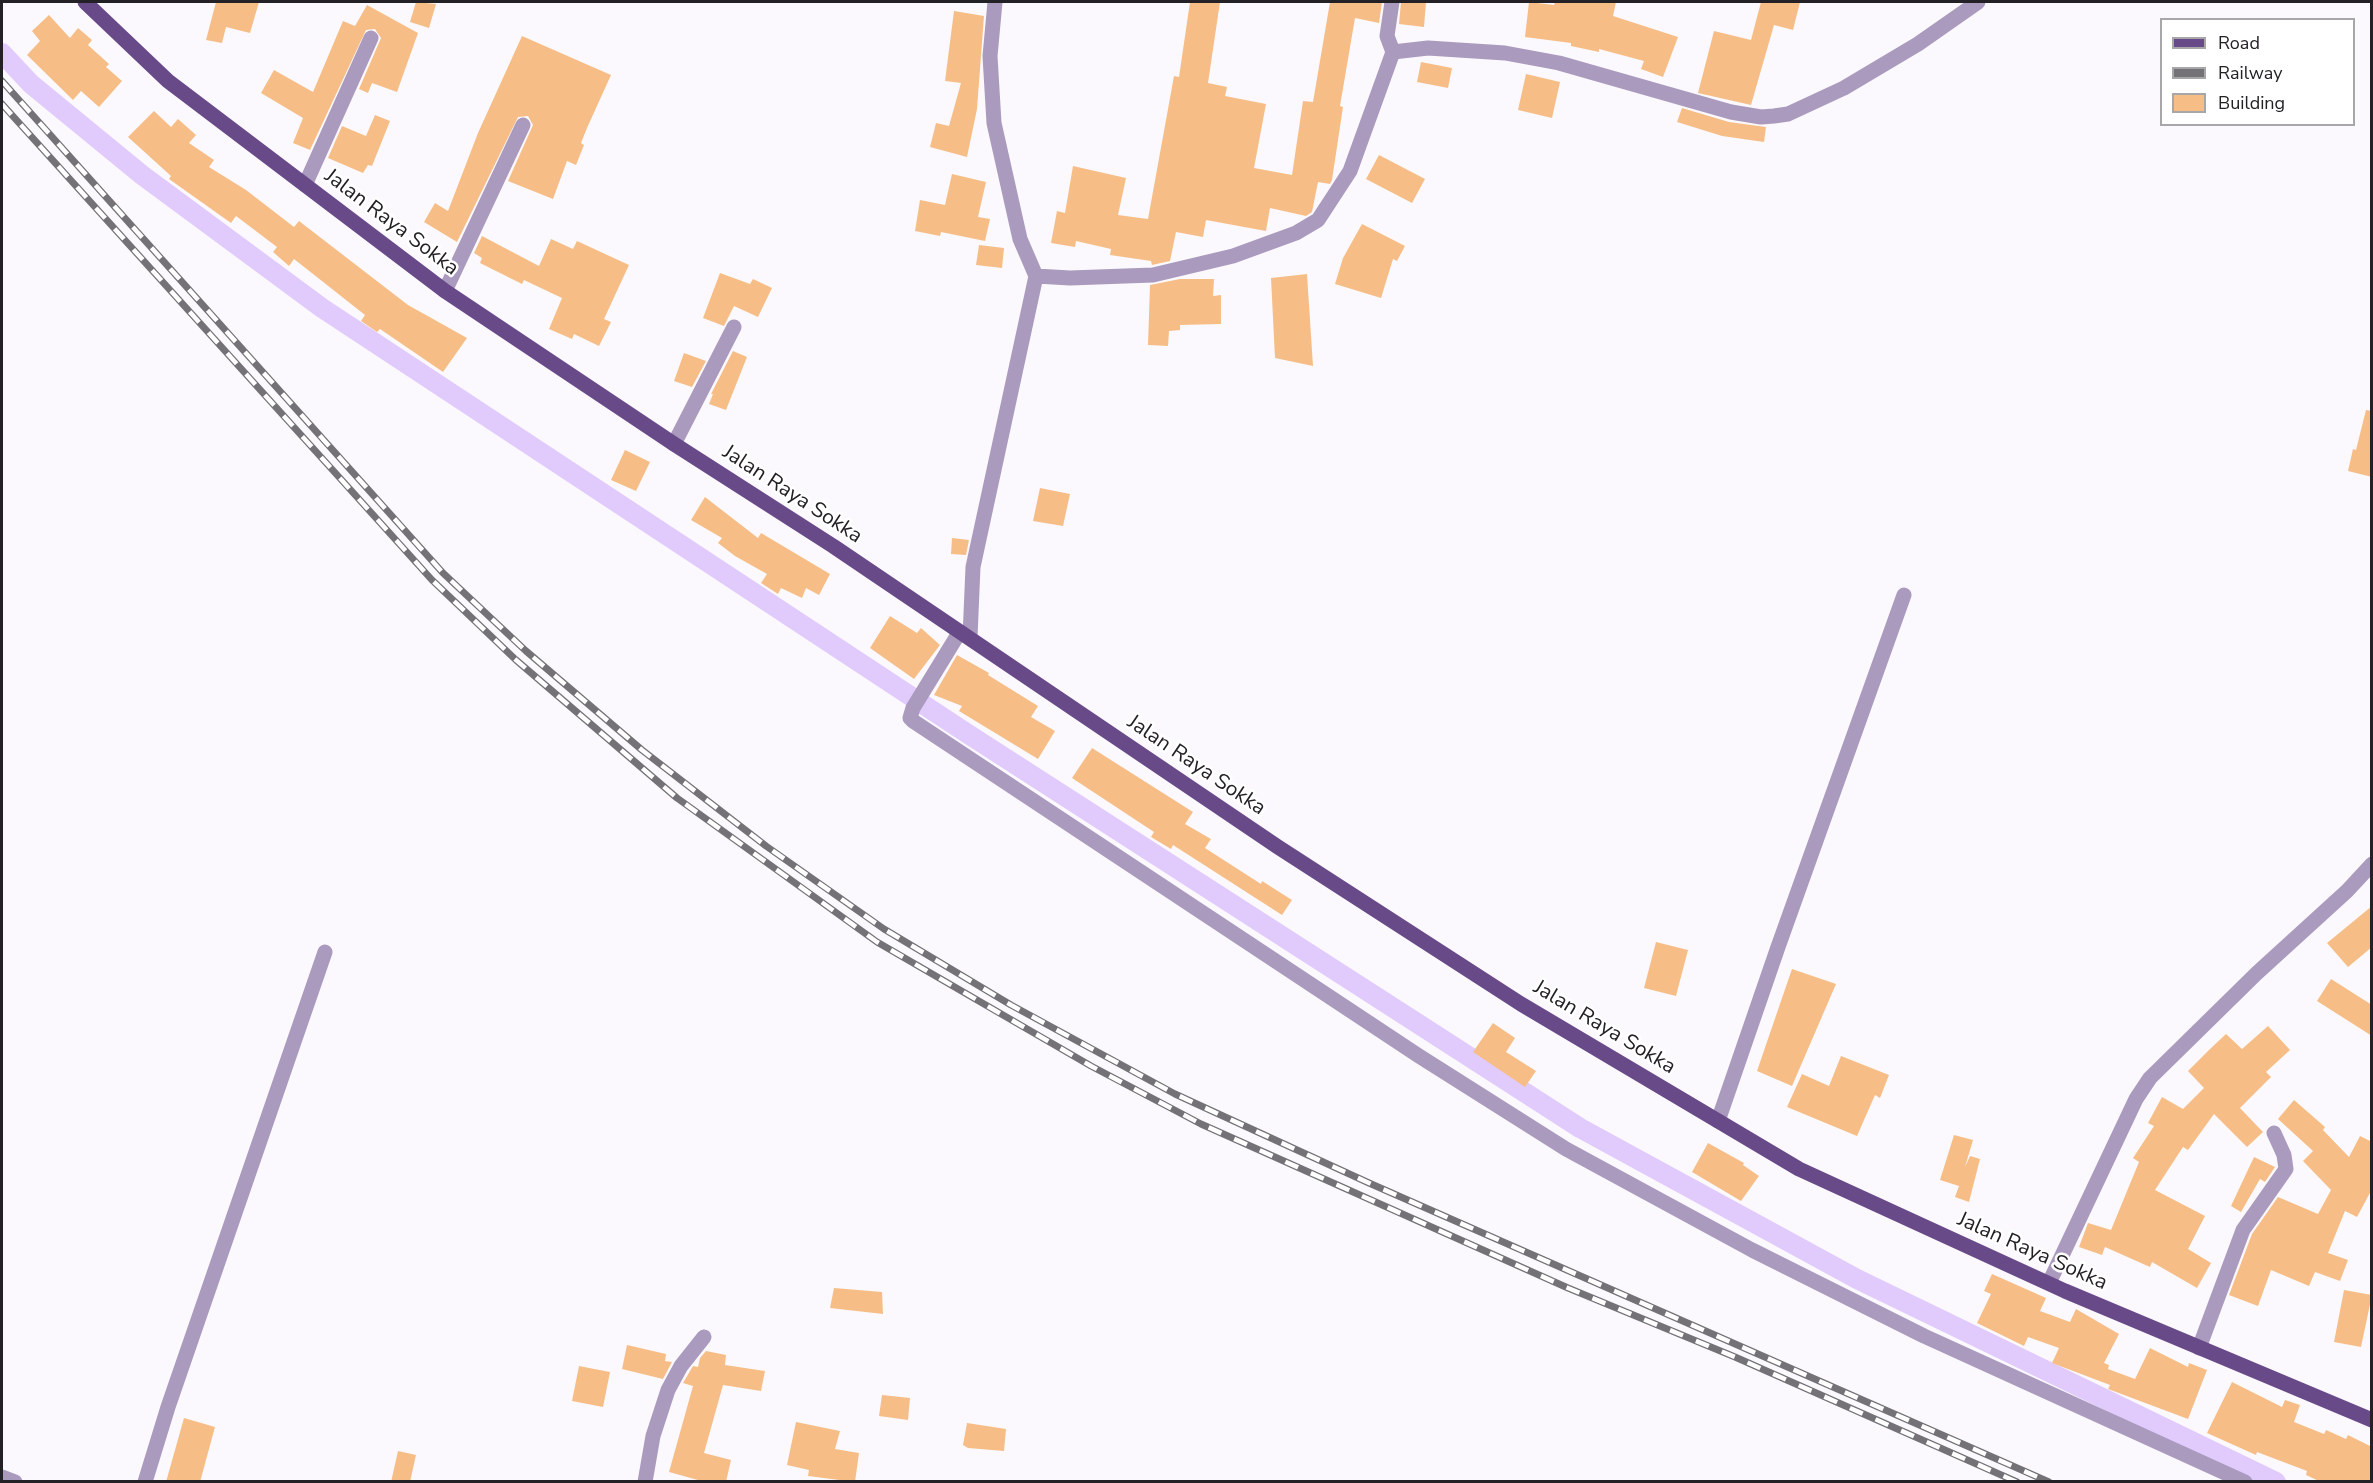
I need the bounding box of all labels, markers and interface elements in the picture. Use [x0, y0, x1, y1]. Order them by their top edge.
legend [2160, 18, 2355, 126]
text: Road [2218, 31, 2260, 55]
text: Railway [2218, 61, 2283, 85]
text: Building [2218, 91, 2285, 115]
street label: Jalan Raya Sokka [319, 164, 463, 282]
street label: Jalan Raya Sokka [717, 440, 867, 550]
street label: Jalan Raya Sokka [1122, 710, 1270, 822]
street label: Jalan Raya Sokka [1528, 976, 1680, 1080]
street label: Jalan Raya Sokka [1953, 1208, 2111, 1296]

